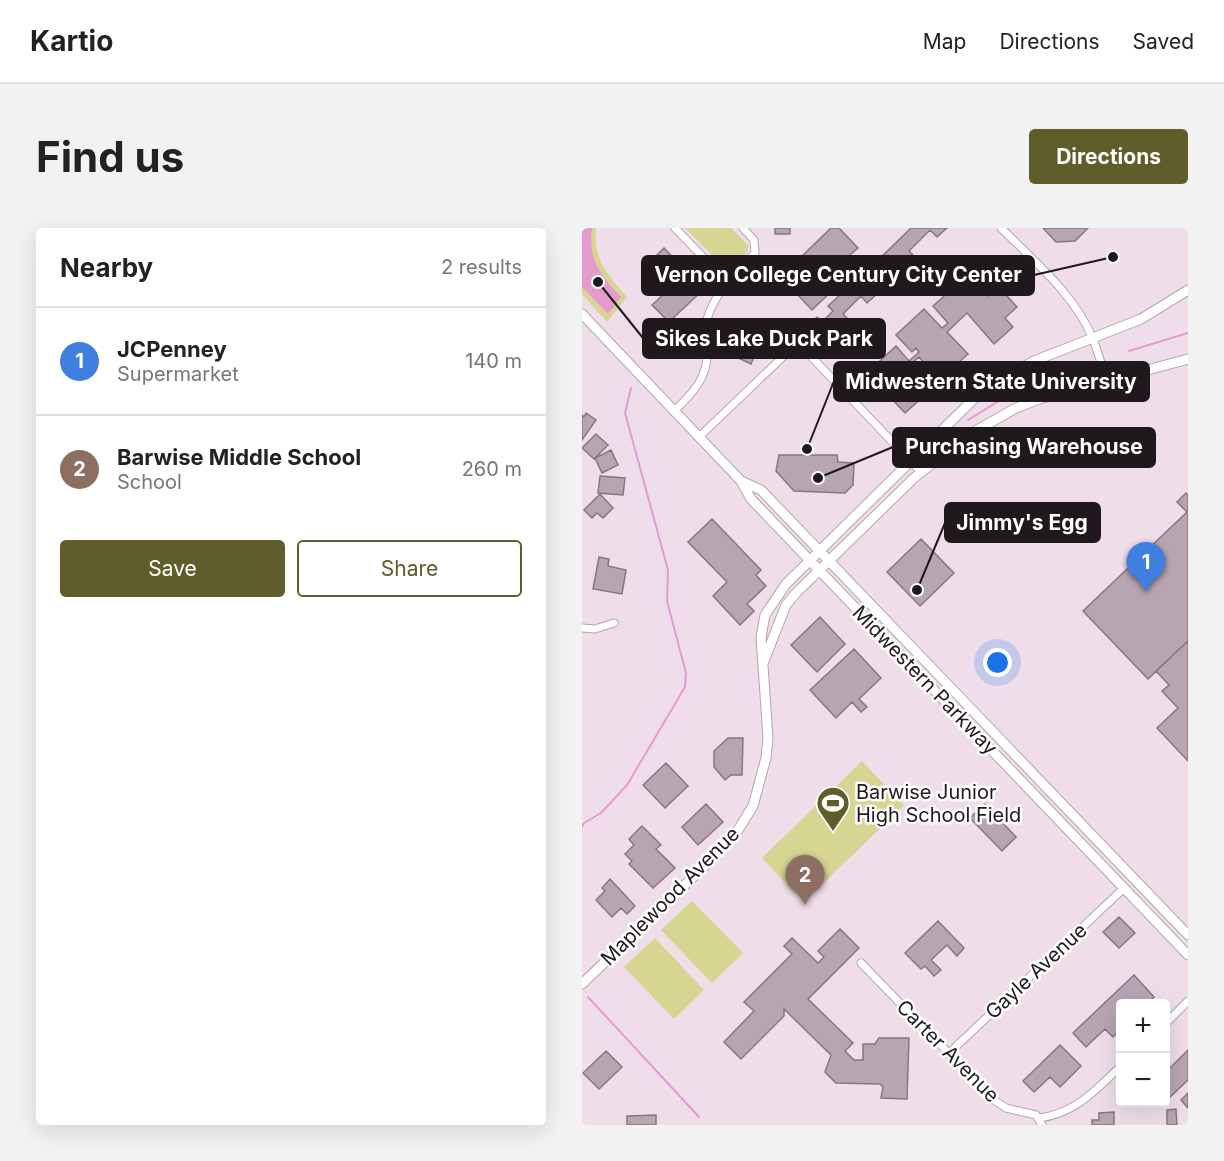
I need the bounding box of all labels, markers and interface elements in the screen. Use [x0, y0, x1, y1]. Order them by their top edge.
text: Kartio [30, 24, 113, 58]
text: Map [923, 29, 966, 54]
text: Directions [999, 29, 1100, 54]
text: Saved [1133, 29, 1194, 54]
button: Directions [1029, 129, 1188, 184]
text: Find us [36, 131, 184, 182]
text: Nearby [60, 252, 153, 283]
text: 2 results [441, 255, 522, 279]
callout: Vernon College Century City Center [642, 256, 1034, 295]
text: Vernon College Century City Center [654, 262, 1022, 287]
callout: Sikes Lake Duck Park [643, 319, 885, 358]
text: Sikes Lake Duck Park [655, 326, 874, 351]
text: JCPenney [117, 336, 227, 362]
text: 1 [75, 349, 84, 373]
text: 140 m [465, 349, 522, 373]
text: Supermarket [117, 362, 239, 386]
callout: Midwestern State University [834, 362, 1149, 401]
text: Midwestern State University [845, 369, 1137, 394]
callout: Purchasing Warehouse [893, 428, 1155, 467]
text: Purchasing Warehouse [905, 434, 1143, 459]
text: Barwise Middle School [117, 444, 361, 470]
text: 2 [73, 457, 86, 481]
text: 260 m [462, 457, 522, 481]
text: School [117, 470, 182, 494]
callout: Jimmy's Egg [945, 503, 1100, 542]
text: Jimmy's Egg [956, 510, 1088, 535]
button: Save [60, 540, 285, 597]
button: Share [297, 540, 522, 597]
pin: 1 [1126, 542, 1166, 592]
street label: Midwestern Parkway [848, 600, 1002, 760]
your location [983, 648, 1012, 677]
place label: Barwise Junior High School Field [856, 780, 1021, 827]
sports icon: Barwise Junior High School Field [815, 785, 851, 832]
street label: Maplewood Avenue [596, 822, 744, 970]
pin: 2 [786, 856, 824, 905]
street label: Gayle Avenue [980, 918, 1092, 1024]
street label: Carter Avenue [892, 995, 1004, 1107]
map controls [1116, 999, 1170, 1107]
button: + [1116, 999, 1170, 1053]
button: − [1116, 1053, 1170, 1107]

